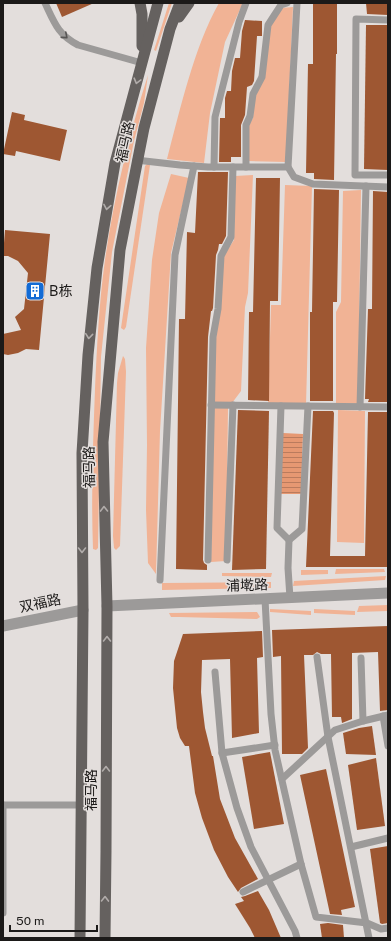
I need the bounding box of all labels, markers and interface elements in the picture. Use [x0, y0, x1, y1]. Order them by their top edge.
one-way arrow [60, 31, 68, 38]
one-way arrow [133, 77, 142, 84]
street label: 福马路 [113, 120, 137, 164]
one-way arrow [103, 204, 112, 211]
building icon: B栋 [24, 280, 46, 302]
place label: B栋 [49, 283, 72, 299]
one-way arrow [85, 333, 94, 339]
street label: 福马路 [81, 446, 97, 488]
one-way arrow [100, 506, 109, 512]
one-way arrow [78, 547, 86, 553]
street label: 浦墘路 [226, 576, 268, 594]
street label: 双福路 [18, 591, 62, 615]
one-way arrow [103, 636, 111, 642]
one-way arrow [102, 766, 110, 772]
street label: 福马路 [83, 769, 99, 811]
one-way arrow [101, 896, 109, 902]
scale bar [10, 907, 97, 933]
text: 50 m [16, 914, 44, 928]

